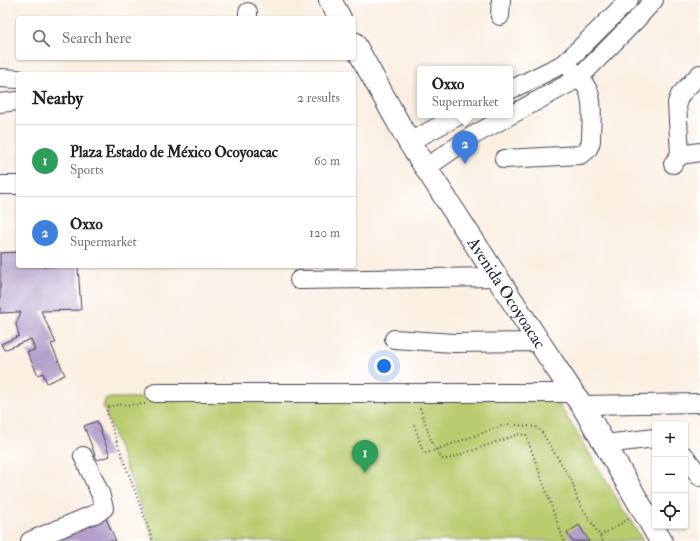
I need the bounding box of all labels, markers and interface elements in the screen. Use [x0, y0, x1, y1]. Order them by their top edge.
search box [16, 16, 356, 60]
icon: search [30, 27, 52, 49]
text: Search here [62, 29, 131, 48]
popup [417, 66, 513, 118]
text: Oxxo [432, 75, 464, 94]
text: Nearby [32, 88, 83, 109]
text: 2 results [297, 90, 340, 106]
text: Supermarket [432, 94, 498, 110]
pin: 2 [452, 131, 478, 164]
text: Plaza Estado de México Ocoyoacac [70, 143, 278, 162]
text: 1 [43, 153, 47, 169]
text: 60 m [314, 153, 340, 169]
text: Sports [70, 162, 104, 178]
text: Oxxo [70, 215, 103, 234]
text: 2 [42, 225, 48, 241]
text: 120 m [309, 225, 340, 241]
street label: Avenida Ocoyoacac [462, 232, 551, 353]
text: Supermarket [70, 234, 137, 250]
your location [374, 356, 394, 376]
map controls [652, 421, 688, 529]
button: + [652, 421, 688, 457]
pin: 1 [352, 440, 378, 473]
button: − [652, 457, 688, 493]
button: locate [652, 493, 688, 529]

